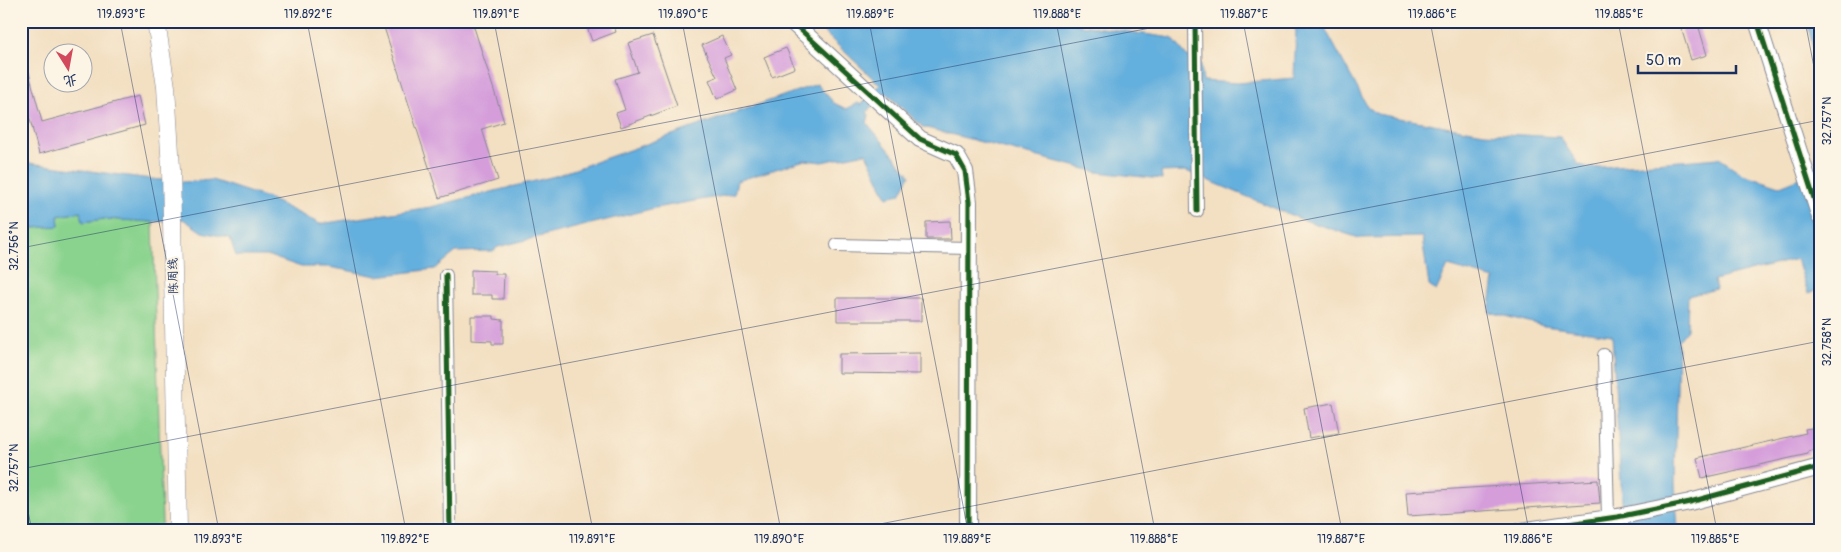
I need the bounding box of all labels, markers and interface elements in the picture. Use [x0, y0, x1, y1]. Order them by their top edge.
text: 119.893°E [97, 7, 145, 22]
text: 119.892°E [284, 7, 332, 22]
text: 119.891°E [473, 7, 519, 22]
text: 119.890°E [658, 7, 708, 22]
text: 119.889°E [846, 7, 894, 22]
text: 119.888°E [1033, 7, 1081, 22]
text: 119.887°E [1220, 7, 1268, 22]
text: 119.886°E [1408, 7, 1456, 22]
text: 119.885°E [1595, 7, 1643, 22]
north arrow [42, 42, 92, 92]
scale bar [1638, 42, 1736, 74]
text: 50 m [1646, 51, 1681, 70]
text: 北 [62, 71, 79, 90]
text: 32.757°N [1820, 97, 1835, 145]
text: 32.756°N [7, 221, 22, 271]
street label: 陈周线 [166, 258, 181, 294]
text: 32.758°N [1820, 318, 1835, 366]
text: 32.757°N [7, 444, 22, 492]
text: 119.893°E [194, 532, 242, 547]
text: 119.892°E [381, 532, 429, 547]
text: 119.891°E [569, 532, 615, 547]
text: 119.890°E [754, 532, 804, 547]
text: 119.889°E [943, 532, 991, 547]
text: 119.888°E [1130, 532, 1178, 547]
text: 119.887°E [1317, 532, 1365, 547]
text: 119.886°E [1504, 532, 1552, 547]
text: 119.885°E [1691, 532, 1739, 547]

